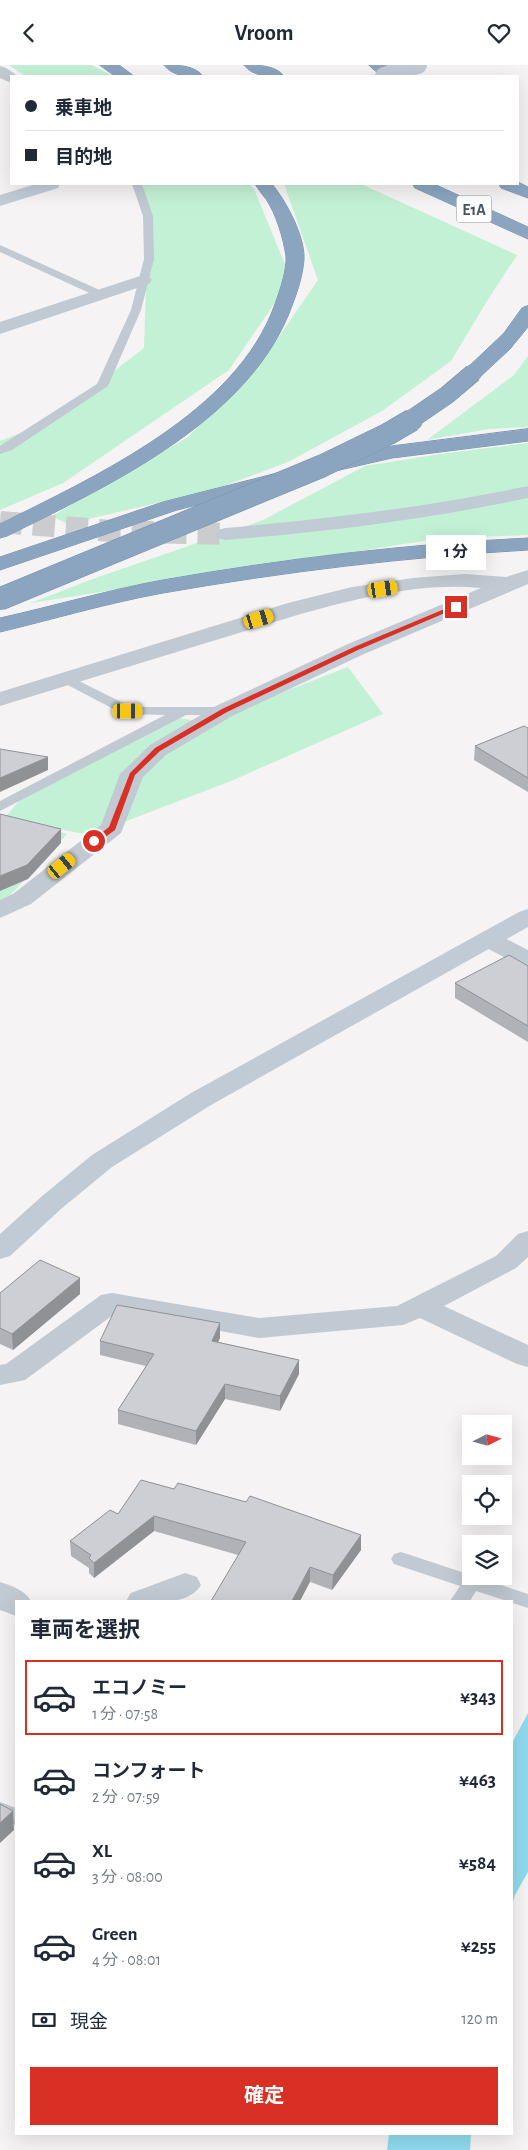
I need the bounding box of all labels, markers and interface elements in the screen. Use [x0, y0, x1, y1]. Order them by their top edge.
icon: back [15, 19, 43, 47]
icon: heart [485, 19, 513, 47]
text: Vroom [235, 22, 293, 44]
text: 乗車地 [55, 99, 112, 118]
text: 目的地 [55, 148, 112, 167]
road number: E1A [456, 195, 492, 223]
callout: 1 分 [426, 535, 486, 569]
text: 1 分 [444, 544, 468, 560]
car [367, 579, 398, 599]
route end [445, 596, 467, 618]
car [242, 607, 275, 631]
car [113, 704, 143, 719]
route start [83, 830, 105, 852]
car [45, 851, 78, 881]
north arrow [462, 1415, 512, 1465]
map controls [462, 1415, 512, 1585]
button: locate [462, 1475, 512, 1525]
button: layers [462, 1535, 512, 1585]
text: 車両を選択 [30, 1619, 140, 1641]
icon: car [32, 1675, 77, 1720]
text: エコノミー [92, 1679, 187, 1698]
text: ¥343 [460, 1688, 496, 1707]
text: 1 分 · 07:58 [92, 1706, 158, 1722]
icon: car [32, 1758, 77, 1803]
text: コンフォート [92, 1762, 205, 1781]
text: ¥463 [459, 1771, 496, 1790]
text: 2 分 · 07:59 [92, 1789, 160, 1805]
icon: car [32, 1841, 77, 1886]
text: XL [92, 1842, 112, 1861]
text: ¥584 [459, 1854, 496, 1873]
text: 3 分 · 08:00 [92, 1869, 163, 1885]
icon: car [32, 1924, 77, 1969]
text: Green [92, 1925, 138, 1944]
text: ¥255 [461, 1937, 496, 1956]
text: 4 分 · 08:01 [92, 1952, 161, 1968]
icon: cash [30, 2006, 58, 2034]
text: 120 m [461, 2011, 498, 2027]
text: 現金 [70, 2013, 108, 2032]
button: 確定 [30, 2067, 498, 2125]

